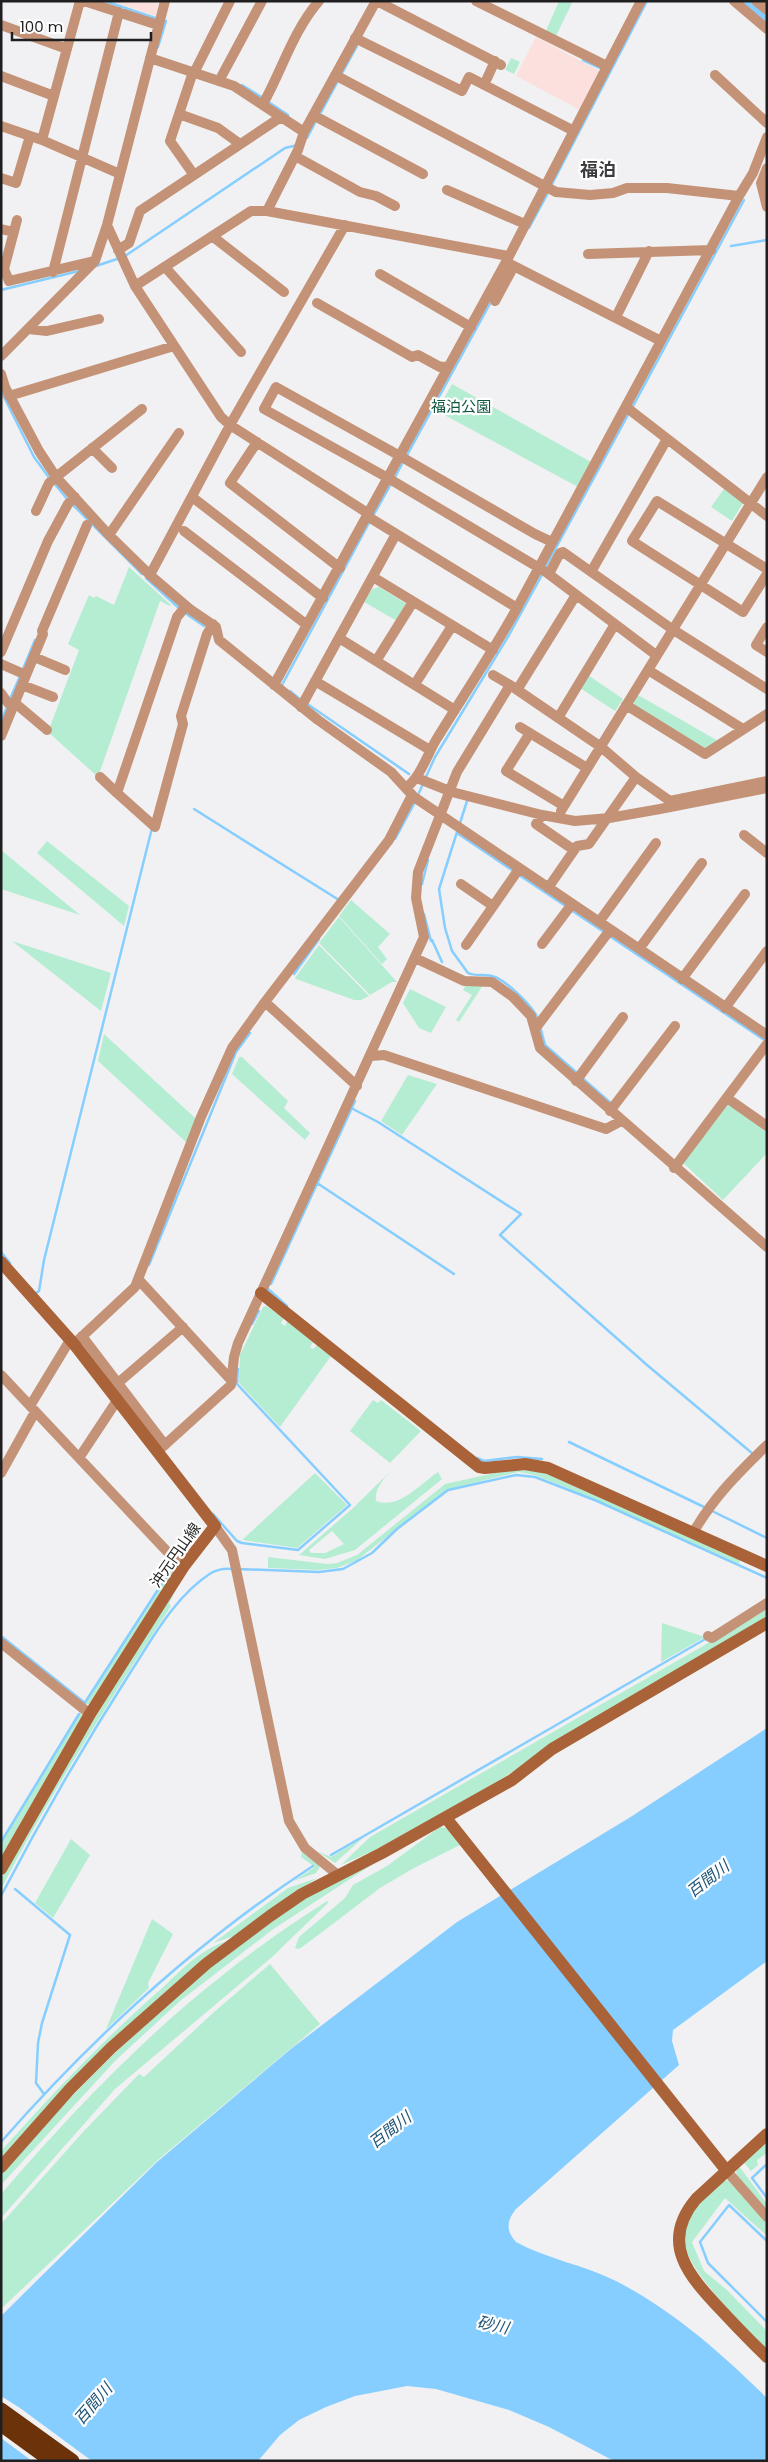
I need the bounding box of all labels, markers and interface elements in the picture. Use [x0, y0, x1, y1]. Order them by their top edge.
scale bar [12, 10, 151, 42]
text: 100 m [20, 16, 63, 37]
district label: 福泊 [580, 157, 616, 182]
park label: 福泊公園 [431, 396, 491, 417]
street label: 沖元円山線 [145, 1518, 205, 1592]
water label: 百間川 [682, 1854, 736, 1903]
water label: 百間川 [364, 2105, 418, 2154]
water label: 砂川 [475, 2310, 513, 2340]
water label: 百間川 [69, 2377, 119, 2430]

